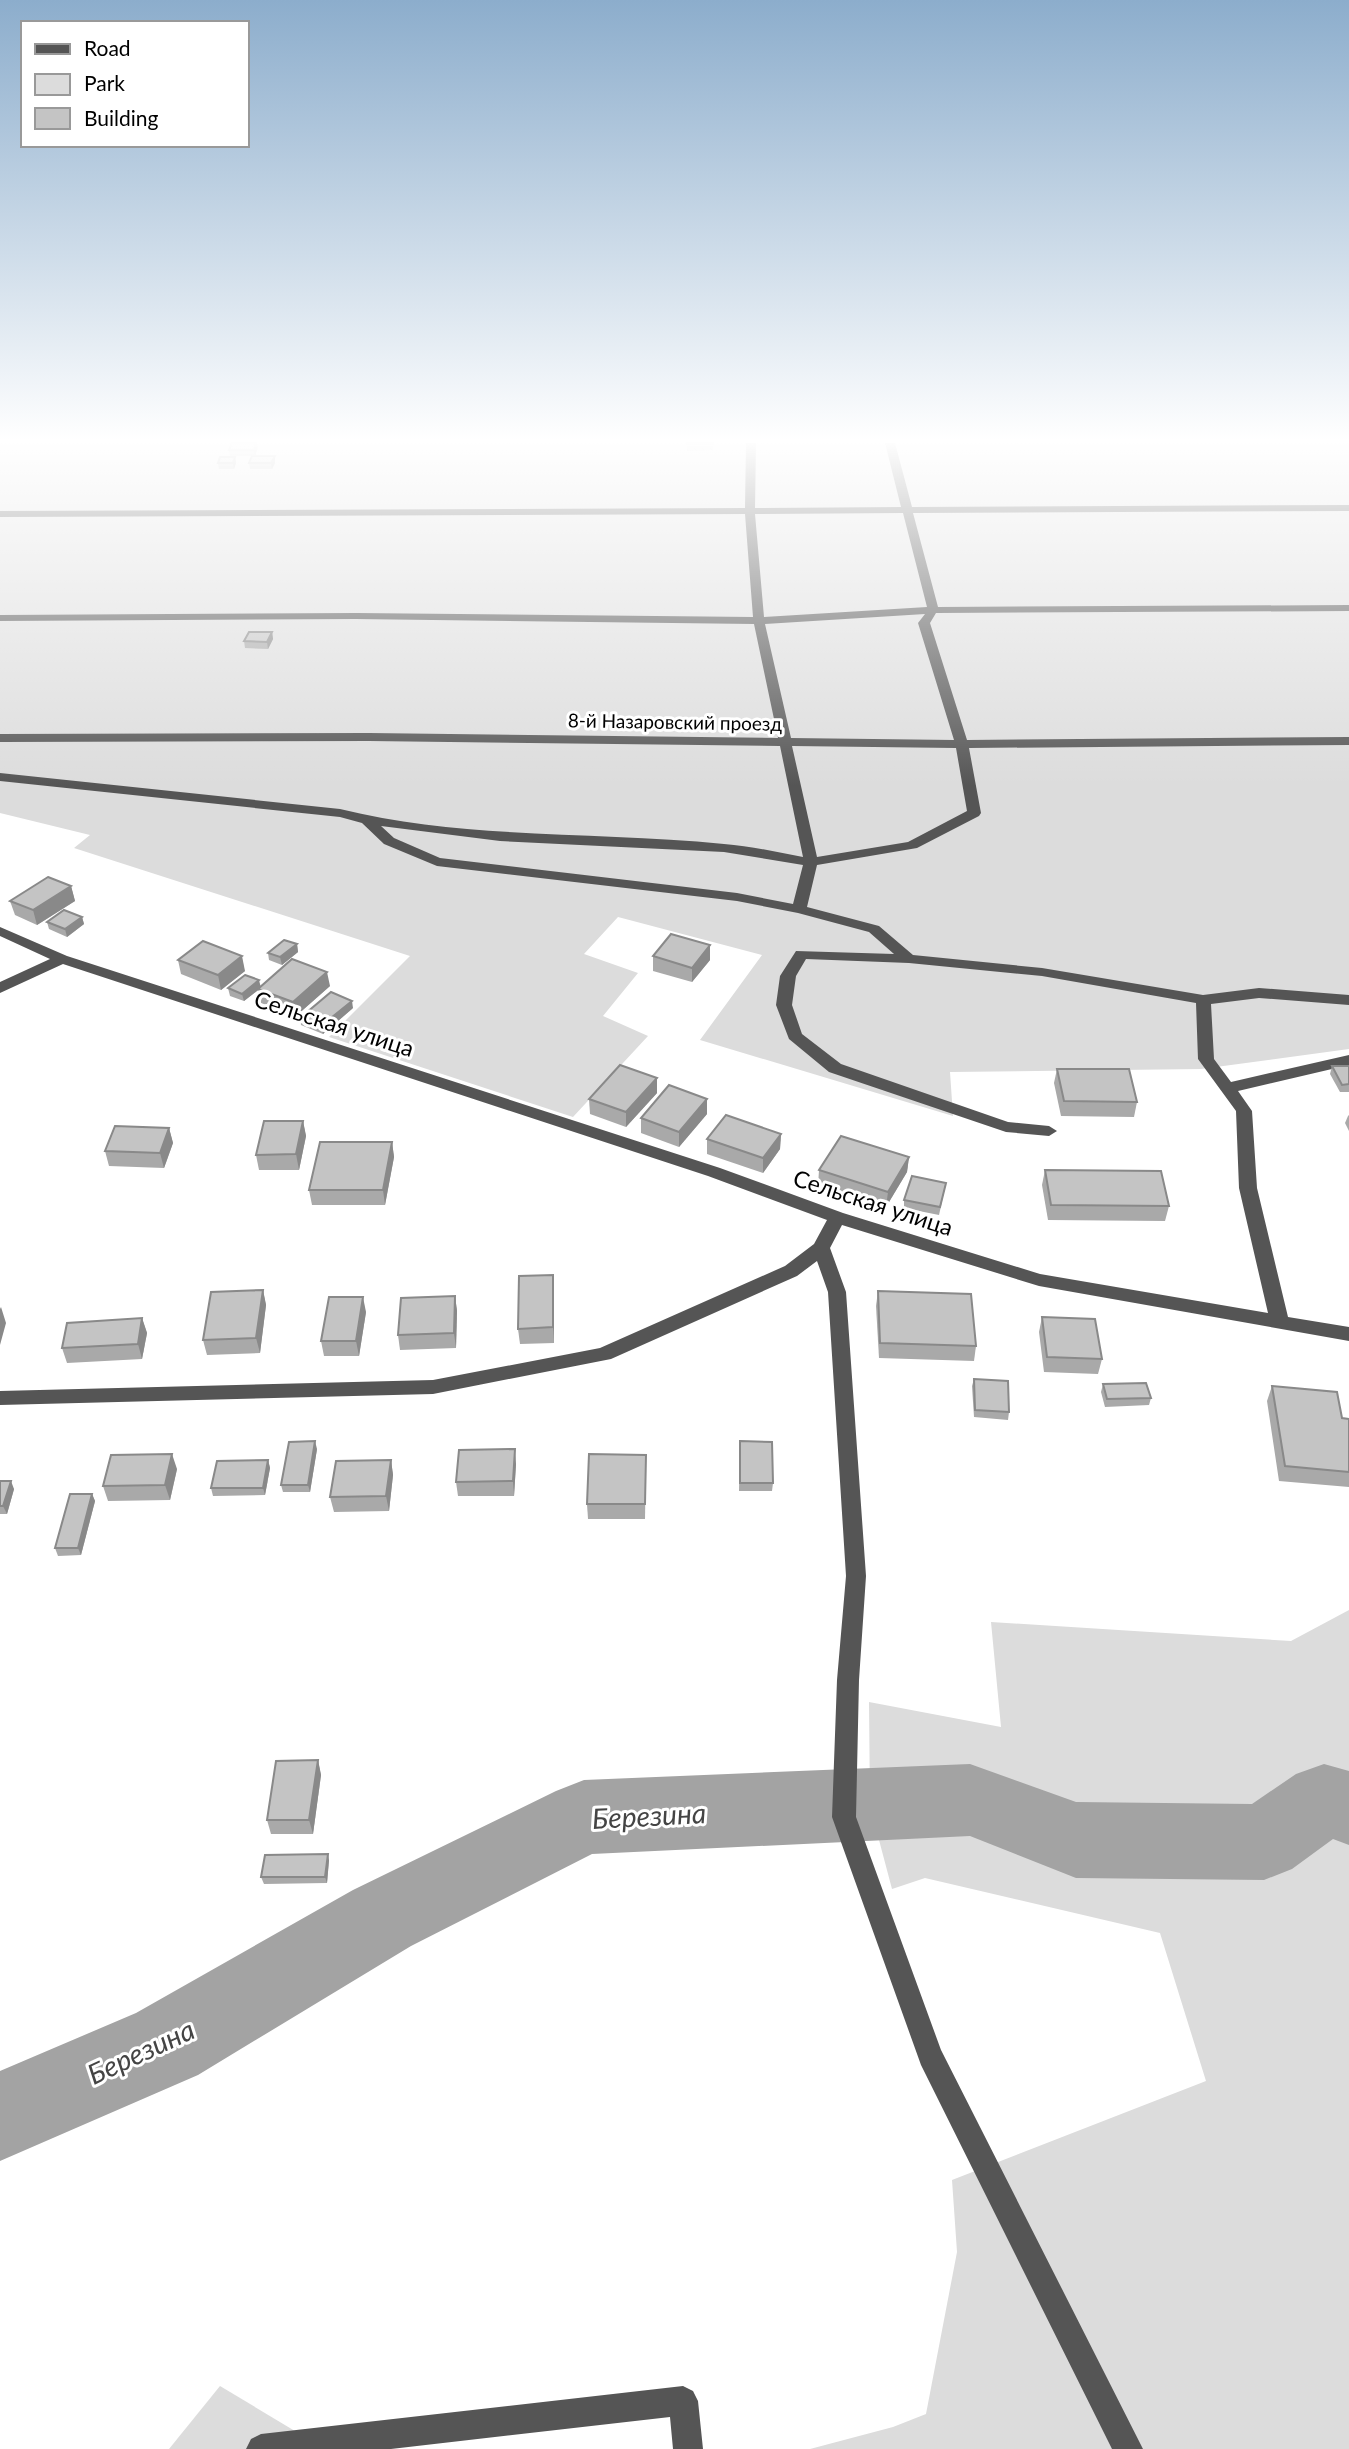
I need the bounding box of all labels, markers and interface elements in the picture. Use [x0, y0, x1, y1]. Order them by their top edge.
legend [21, 21, 248, 147]
text: Road [84, 35, 131, 60]
text: Park [84, 70, 125, 95]
text: Building [84, 105, 159, 130]
street label: 8-й Назаровский проезд [568, 708, 783, 735]
street label: Сельская улица [251, 984, 418, 1062]
street label: Сельская улица [790, 1163, 957, 1241]
water label: Березина [591, 1795, 707, 1835]
water label: Березина [82, 2012, 199, 2091]

